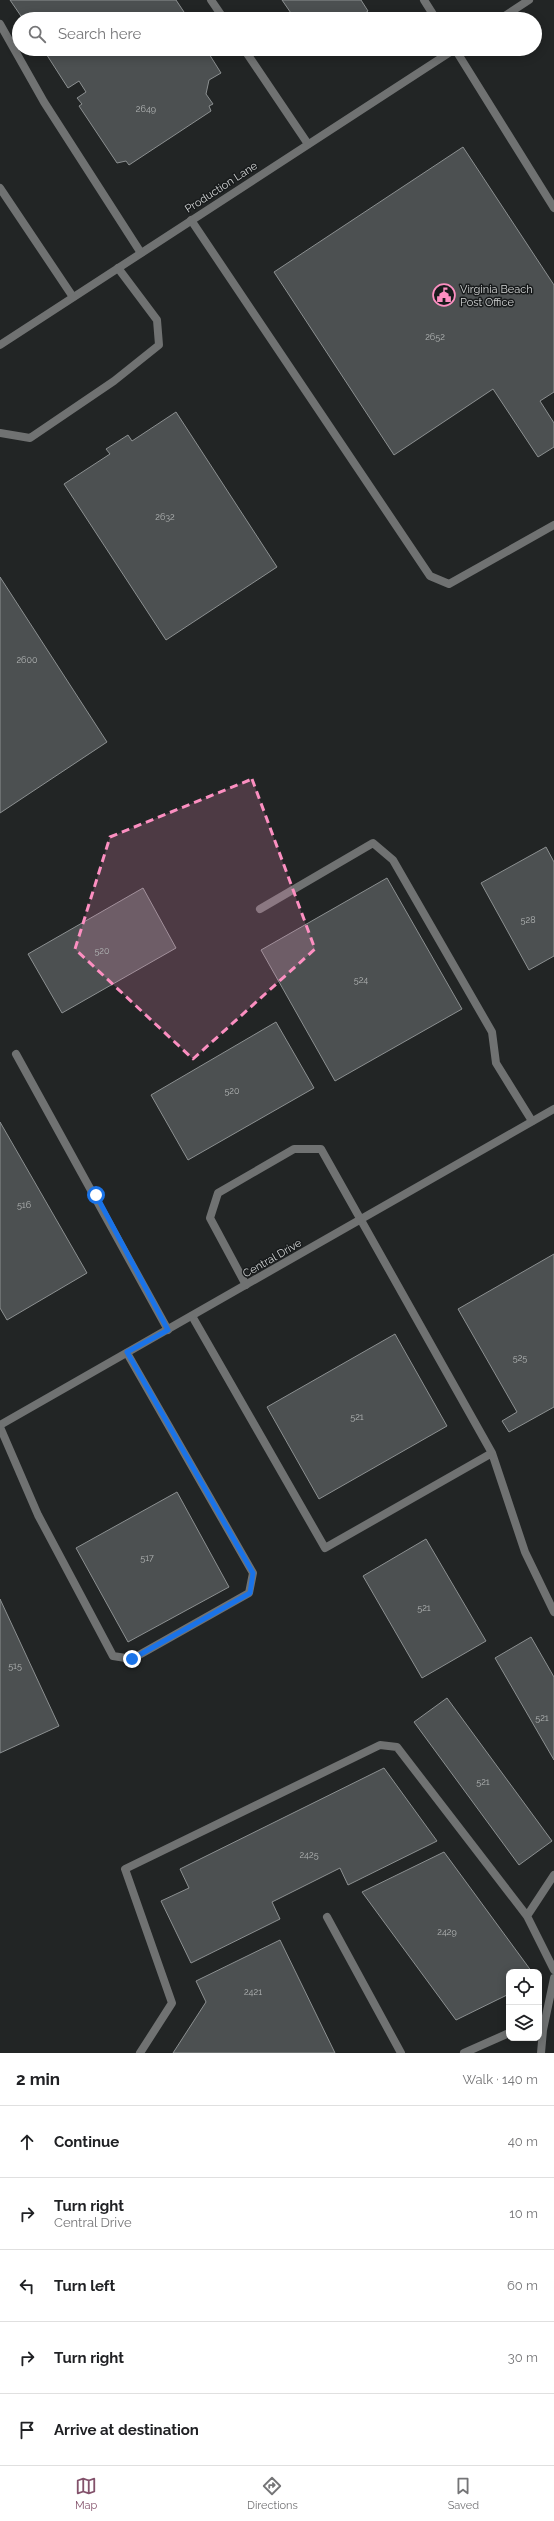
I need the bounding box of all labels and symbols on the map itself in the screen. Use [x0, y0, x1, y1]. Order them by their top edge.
house number: 2649 [136, 104, 156, 114]
street label: Production Lane [183, 159, 260, 216]
public building icon: Virginia Beach Post Office [431, 282, 457, 308]
place label: Virginia Beach Post Office [460, 283, 533, 309]
house number: 2652 [425, 332, 445, 342]
house number: 2632 [155, 512, 175, 522]
house number: 2600 [16, 655, 38, 665]
house number: 528 [521, 915, 535, 925]
house number: 520 [94, 946, 110, 956]
house number: 524 [354, 975, 368, 985]
house number: 520 [224, 1086, 240, 1096]
route start [87, 1186, 105, 1204]
house number: 516 [17, 1200, 32, 1210]
street label: Central Drive [241, 1236, 304, 1280]
house number: 525 [513, 1353, 527, 1363]
house number: 521 [350, 1412, 364, 1422]
house number: 517 [140, 1553, 154, 1563]
house number: 521 [417, 1603, 431, 1613]
route end [123, 1650, 141, 1668]
house number: 515 [8, 1661, 22, 1671]
house number: 521 [535, 1713, 549, 1723]
house number: 521 [476, 1777, 490, 1787]
house number: 2425 [299, 1850, 319, 1860]
house number: 2429 [437, 1927, 457, 1937]
house number: 2421 [244, 1987, 262, 1997]

